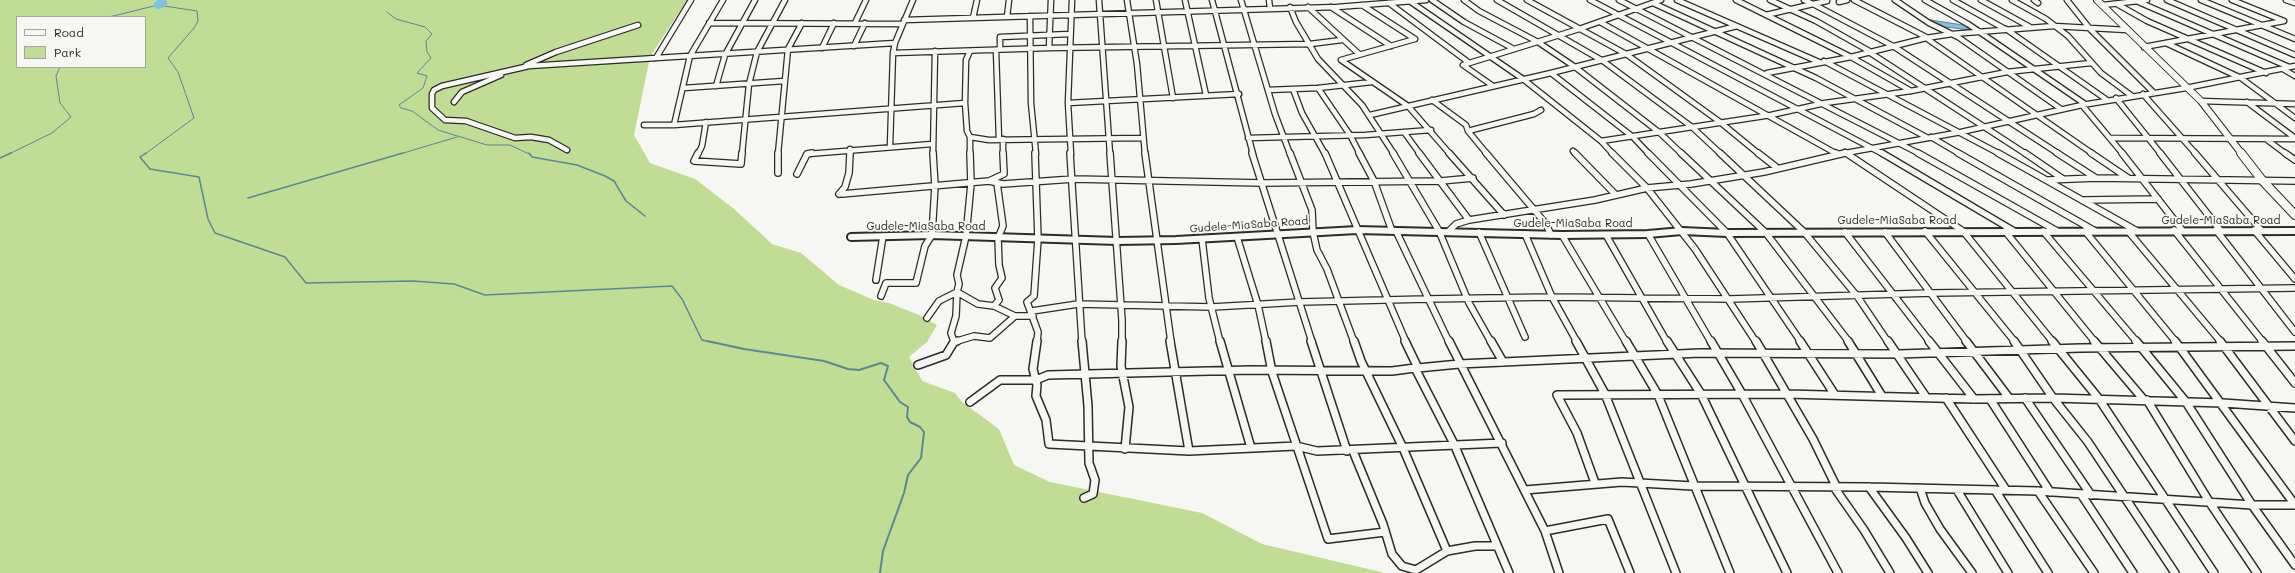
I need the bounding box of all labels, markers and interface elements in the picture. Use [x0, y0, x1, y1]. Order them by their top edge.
legend [16, 16, 146, 68]
text: Road [54, 24, 84, 40]
text: Park [54, 44, 81, 60]
street label: Gudele-MiaSaba Road [1189, 214, 1309, 236]
street label: Gudele-MiaSaba Road [1838, 214, 1956, 228]
street label: Gudele-MiaSaba Road [2162, 214, 2280, 228]
street label: Gudele-MiaSaba Road [1514, 217, 1632, 231]
street label: Gudele-MiaSaba Road [867, 220, 985, 234]

